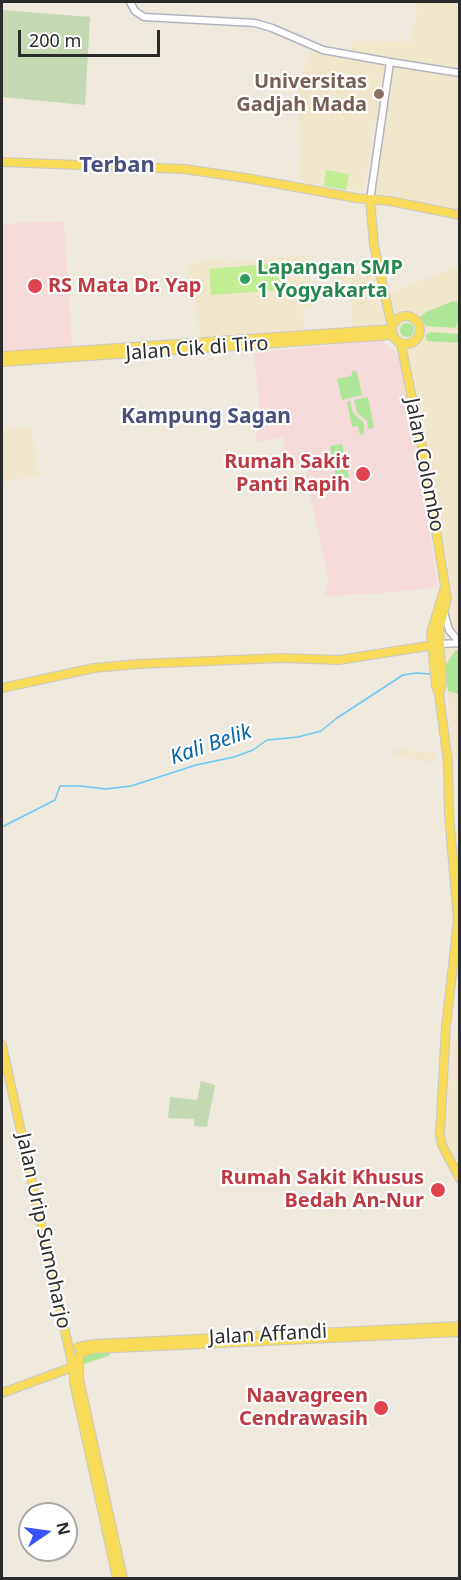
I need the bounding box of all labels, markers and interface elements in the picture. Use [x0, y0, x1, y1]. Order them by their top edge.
scale bar [21, 18, 164, 56]
text: 200 m [29, 28, 81, 52]
place label: Universitas Gadjah Mada [236, 70, 367, 117]
marker: Universitas Gadjah Mada [372, 87, 386, 101]
district label: Terban [79, 153, 155, 179]
place label: Lapangan SMP 1 Yogyakarta [257, 256, 403, 303]
marker: Lapangan SMP 1 Yogyakarta [238, 272, 252, 286]
place label: RS Mata Dr. Yap [48, 274, 201, 298]
marker: RS Mata Dr. Yap [26, 277, 44, 295]
street label: Jalan Cik di Tiro [125, 332, 269, 366]
street label: Jalan Colombo [399, 396, 449, 534]
district label: Kampung Sagan [121, 404, 291, 430]
place label: Rumah Sakit Panti Rapih [224, 450, 350, 497]
marker: Rumah Sakit Panti Rapih [354, 465, 372, 483]
water label: Kali Belik [167, 719, 255, 771]
street label: Jalan Urip Sumoharjo [11, 1131, 75, 1331]
place label: Rumah Sakit Khusus Bedah An-Nur [221, 1166, 424, 1213]
marker: Rumah Sakit Khusus Bedah An-Nur [429, 1181, 447, 1199]
street label: Jalan Affandi [208, 1320, 328, 1350]
place label: Naavagreen Cendrawasih [239, 1384, 368, 1431]
marker: Naavagreen Cendrawasih [372, 1399, 390, 1417]
north arrow [18, 1502, 78, 1562]
text: N [51, 1520, 76, 1537]

